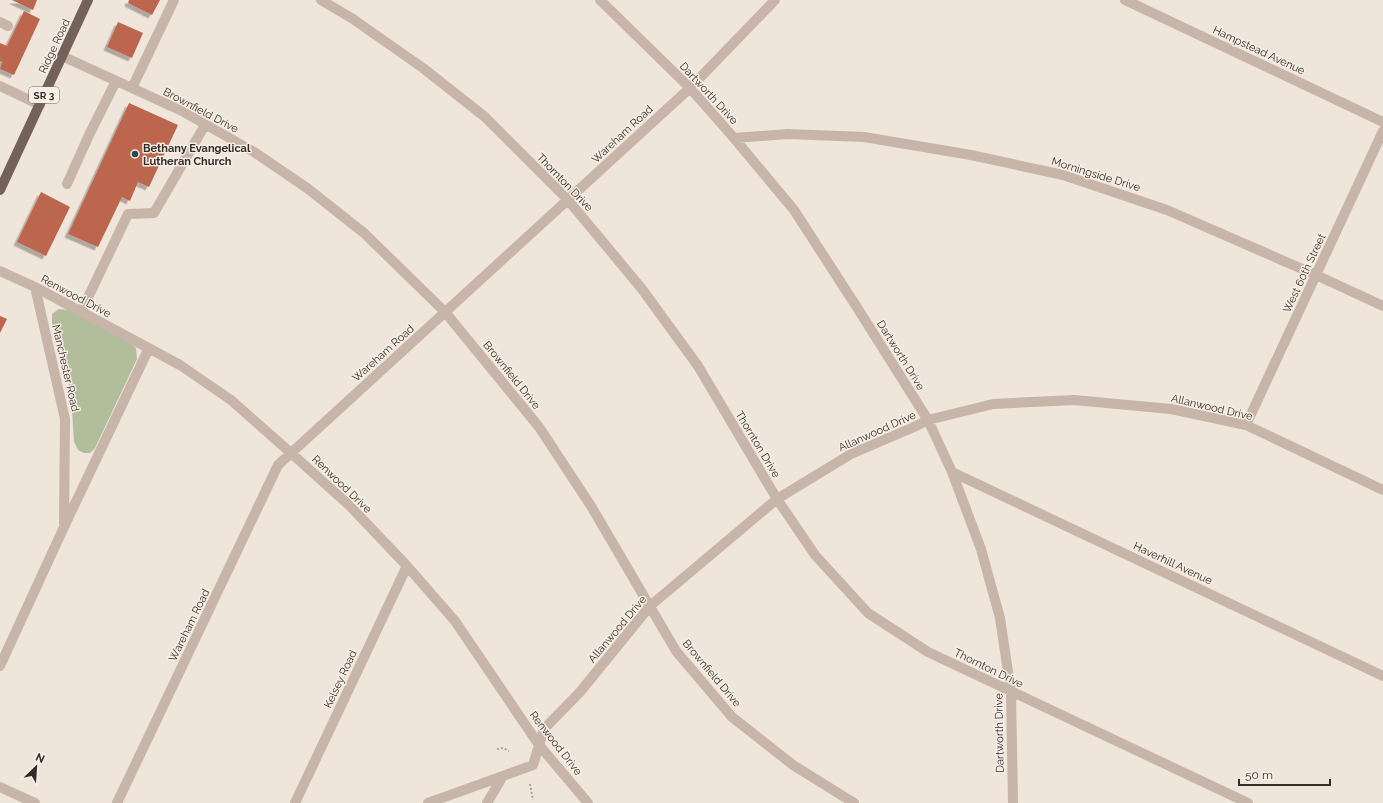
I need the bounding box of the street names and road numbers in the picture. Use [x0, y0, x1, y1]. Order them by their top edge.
street label: Ridge Road [36, 17, 73, 76]
street label: Hampstead Avenue [1211, 23, 1307, 78]
street label: Dartworth Drive [677, 60, 741, 127]
street label: Brownfield Drive [161, 85, 241, 136]
road number: SR 3 [29, 87, 59, 103]
street label: Wareham Road [589, 103, 656, 166]
street label: Thornton Drive [534, 151, 596, 214]
street label: Morningside Drive [1050, 155, 1142, 194]
street label: West 60th Street [1280, 231, 1329, 315]
street label: Renwood Drive [39, 273, 113, 321]
street label: Dartworth Drive [874, 318, 927, 393]
street label: Wareham Road [350, 322, 417, 385]
street label: Manchester Road [49, 323, 82, 413]
street label: Brownfield Drive [480, 339, 543, 412]
street label: Allanwood Drive [1170, 392, 1255, 423]
street label: Allanwood Drive [836, 408, 918, 454]
street label: Thornton Drive [733, 409, 783, 480]
street label: Renwood Drive [309, 453, 374, 516]
street label: Haverhill Avenue [1131, 540, 1215, 588]
street label: Wareham Road [166, 587, 213, 663]
street label: Allanwood Drive [586, 593, 650, 665]
street label: Brownfield Drive [680, 637, 744, 710]
street label: Thornton Drive [952, 646, 1026, 691]
street label: Kelsey Road [321, 648, 360, 710]
street label: Dartworth Drive [992, 693, 1007, 773]
street label: Renwood Drive [527, 709, 585, 778]

